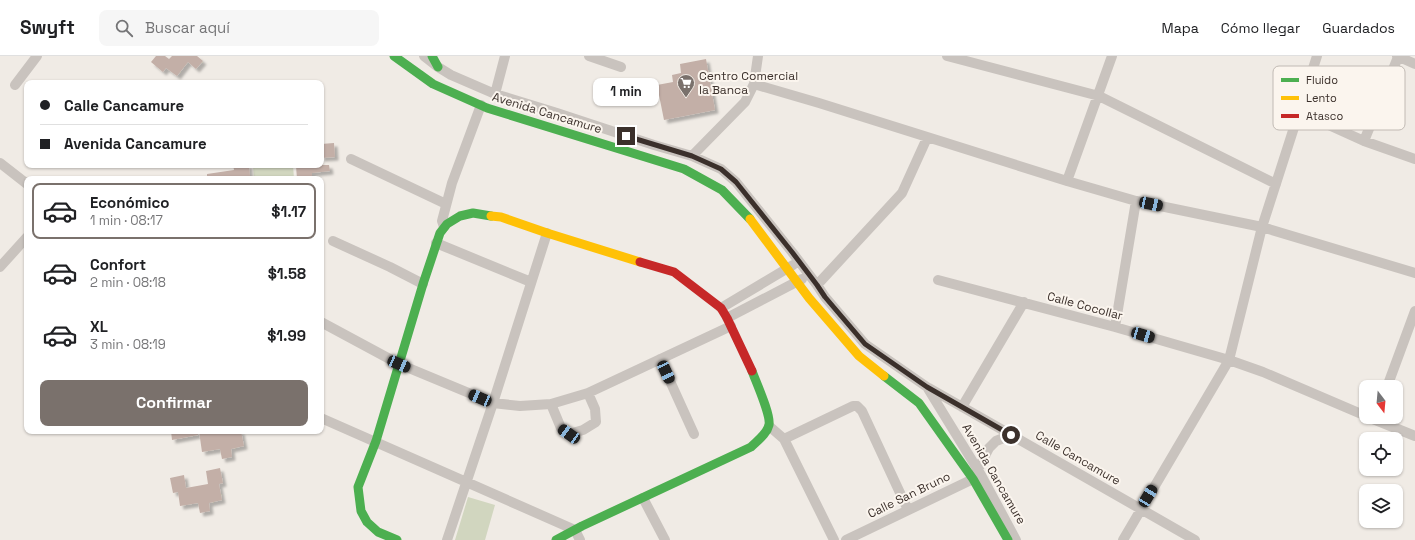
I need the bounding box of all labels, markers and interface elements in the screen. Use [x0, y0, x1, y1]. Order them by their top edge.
search box [99, 10, 379, 46]
text: Swyft [20, 15, 75, 40]
icon: search [113, 17, 135, 39]
text: Buscar aquí [145, 18, 230, 37]
text: Mapa [1162, 19, 1199, 37]
text: Cómo llegar [1221, 19, 1300, 37]
text: Guardados [1322, 19, 1395, 37]
legend [1273, 66, 1405, 130]
place label: Centro Comercial la Banca [699, 68, 798, 98]
supermarket icon: Centro Comercial la Banca [676, 73, 696, 98]
text: Fluido [1306, 73, 1338, 87]
callout: 1 min [593, 78, 659, 106]
text: 1 min [610, 83, 642, 100]
street label: Avenida Cancamure [490, 89, 604, 137]
text: Lento [1306, 91, 1337, 105]
text: Calle Cancamure [64, 96, 184, 115]
text: Atasco [1306, 109, 1343, 123]
route end [617, 127, 635, 145]
text: Avenida Cancamure [64, 134, 207, 153]
icon: car [42, 193, 78, 229]
text: Económico [90, 193, 169, 212]
car [1138, 196, 1164, 212]
text: $1.17 [271, 202, 306, 221]
text: 1 min · 08:17 [90, 212, 163, 229]
icon: car [42, 255, 78, 291]
text: Confort [90, 255, 146, 274]
text: $1.58 [268, 264, 306, 283]
text: 2 min · 08:18 [90, 274, 166, 291]
street label: Calle Cocollar [1045, 288, 1125, 324]
icon: car [42, 317, 78, 353]
text: XL [90, 317, 108, 336]
text: $1.99 [267, 326, 306, 345]
car [1130, 326, 1156, 344]
text: 3 min · 08:19 [90, 336, 166, 353]
car [386, 354, 412, 374]
car [655, 359, 677, 385]
button: Confirmar [40, 380, 308, 426]
north arrow [1359, 380, 1403, 424]
map controls [1359, 380, 1403, 528]
car [467, 388, 493, 408]
street label: Avenida Cancamure [959, 421, 1029, 527]
car [556, 422, 582, 446]
route start [1002, 426, 1020, 444]
street label: Calle Cancamure [1033, 427, 1123, 489]
button: locate [1359, 432, 1403, 476]
street label: Calle San Bruno [865, 468, 953, 522]
car [1137, 483, 1159, 509]
button: layers [1359, 484, 1403, 528]

